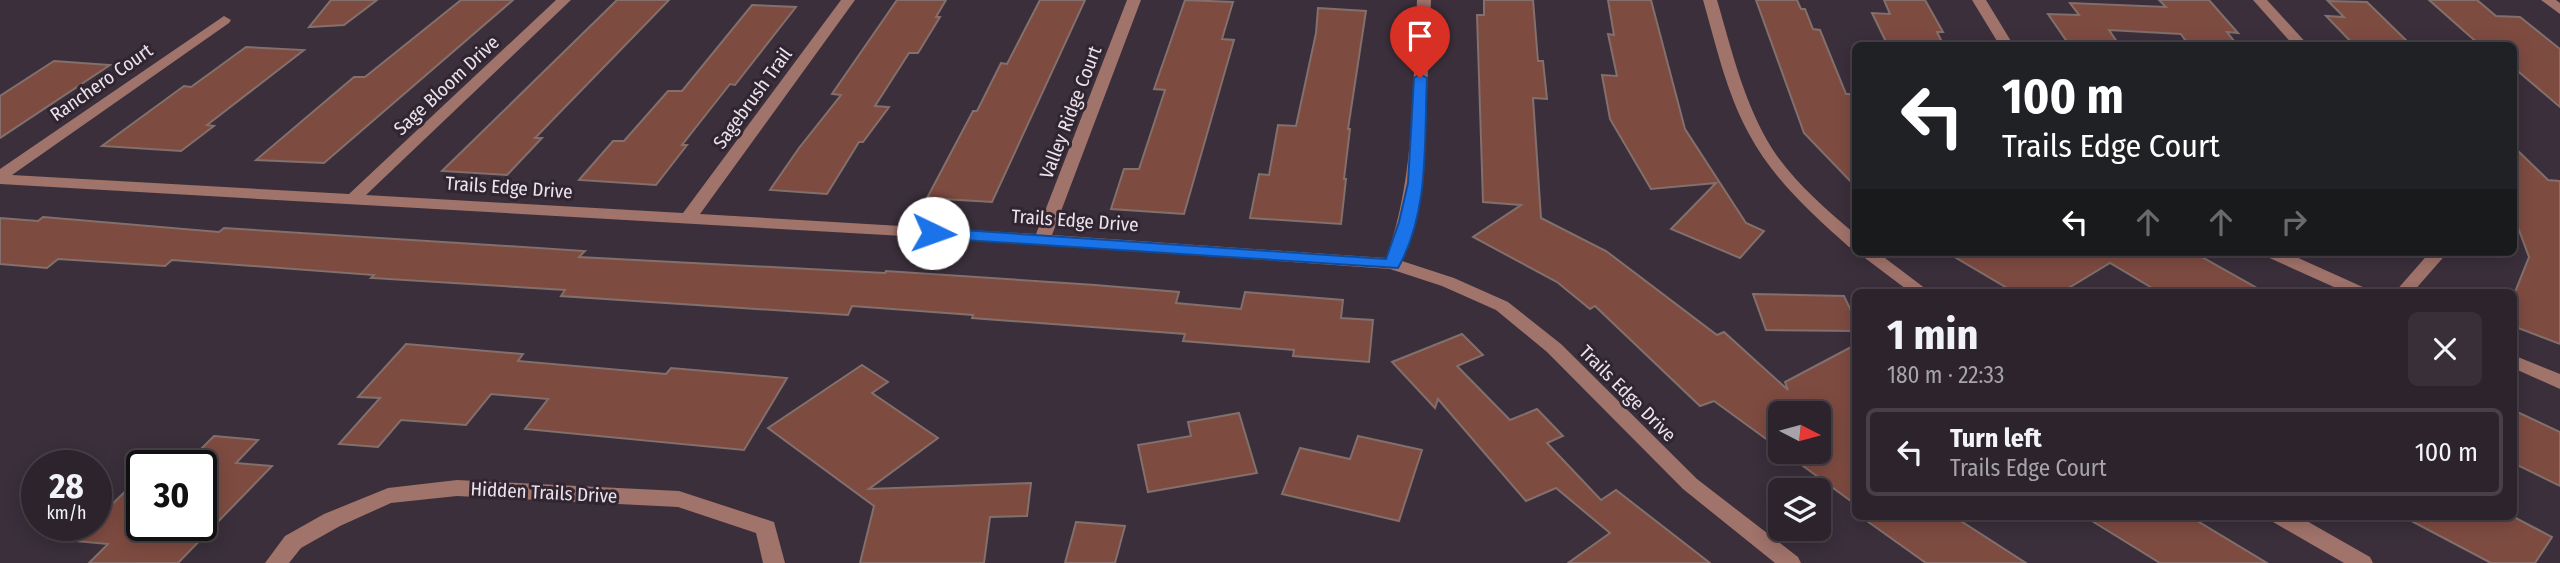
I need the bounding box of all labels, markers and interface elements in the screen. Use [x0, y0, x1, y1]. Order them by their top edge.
pin [1390, 6, 1450, 78]
icon: arrive [1401, 17, 1439, 55]
street label: Sage Bloom Drive [389, 31, 504, 140]
street label: Ranchero Court [46, 38, 158, 126]
street label: Valley Ridge Court [1035, 42, 1107, 182]
street label: Sagebrush Trail [708, 43, 797, 153]
text: 100 m [2002, 67, 2124, 126]
icon: left [1887, 70, 1978, 161]
text: Trails Edge Court [2002, 127, 2220, 165]
street label: Trails Edge Drive [445, 172, 573, 203]
position arrow [896, 196, 970, 270]
icon: left [2056, 203, 2094, 241]
icon: ahead [2129, 203, 2167, 241]
icon: ahead [2202, 203, 2240, 241]
icon: right [2275, 203, 2313, 241]
street label: Trails Edge Drive [1011, 205, 1139, 236]
text: 1 min [1887, 310, 1978, 360]
button: close [2408, 312, 2482, 386]
street label: Trails Edge Drive [1574, 340, 1681, 447]
text: 180 m · 22:33 [1887, 361, 2004, 389]
north arrow [1768, 401, 1830, 464]
map controls [1768, 401, 1831, 541]
text: Turn left [1950, 423, 2042, 454]
icon: left [1891, 433, 1929, 471]
text: 100 m [2415, 437, 2478, 468]
speed limit sign: 30 [126, 450, 217, 541]
text: Trails Edge Court [1950, 454, 2106, 482]
text: 28 [49, 465, 84, 507]
street label: Hidden Trails Drive [470, 477, 618, 508]
button: layers [1768, 478, 1831, 541]
text: km/h [46, 502, 87, 524]

